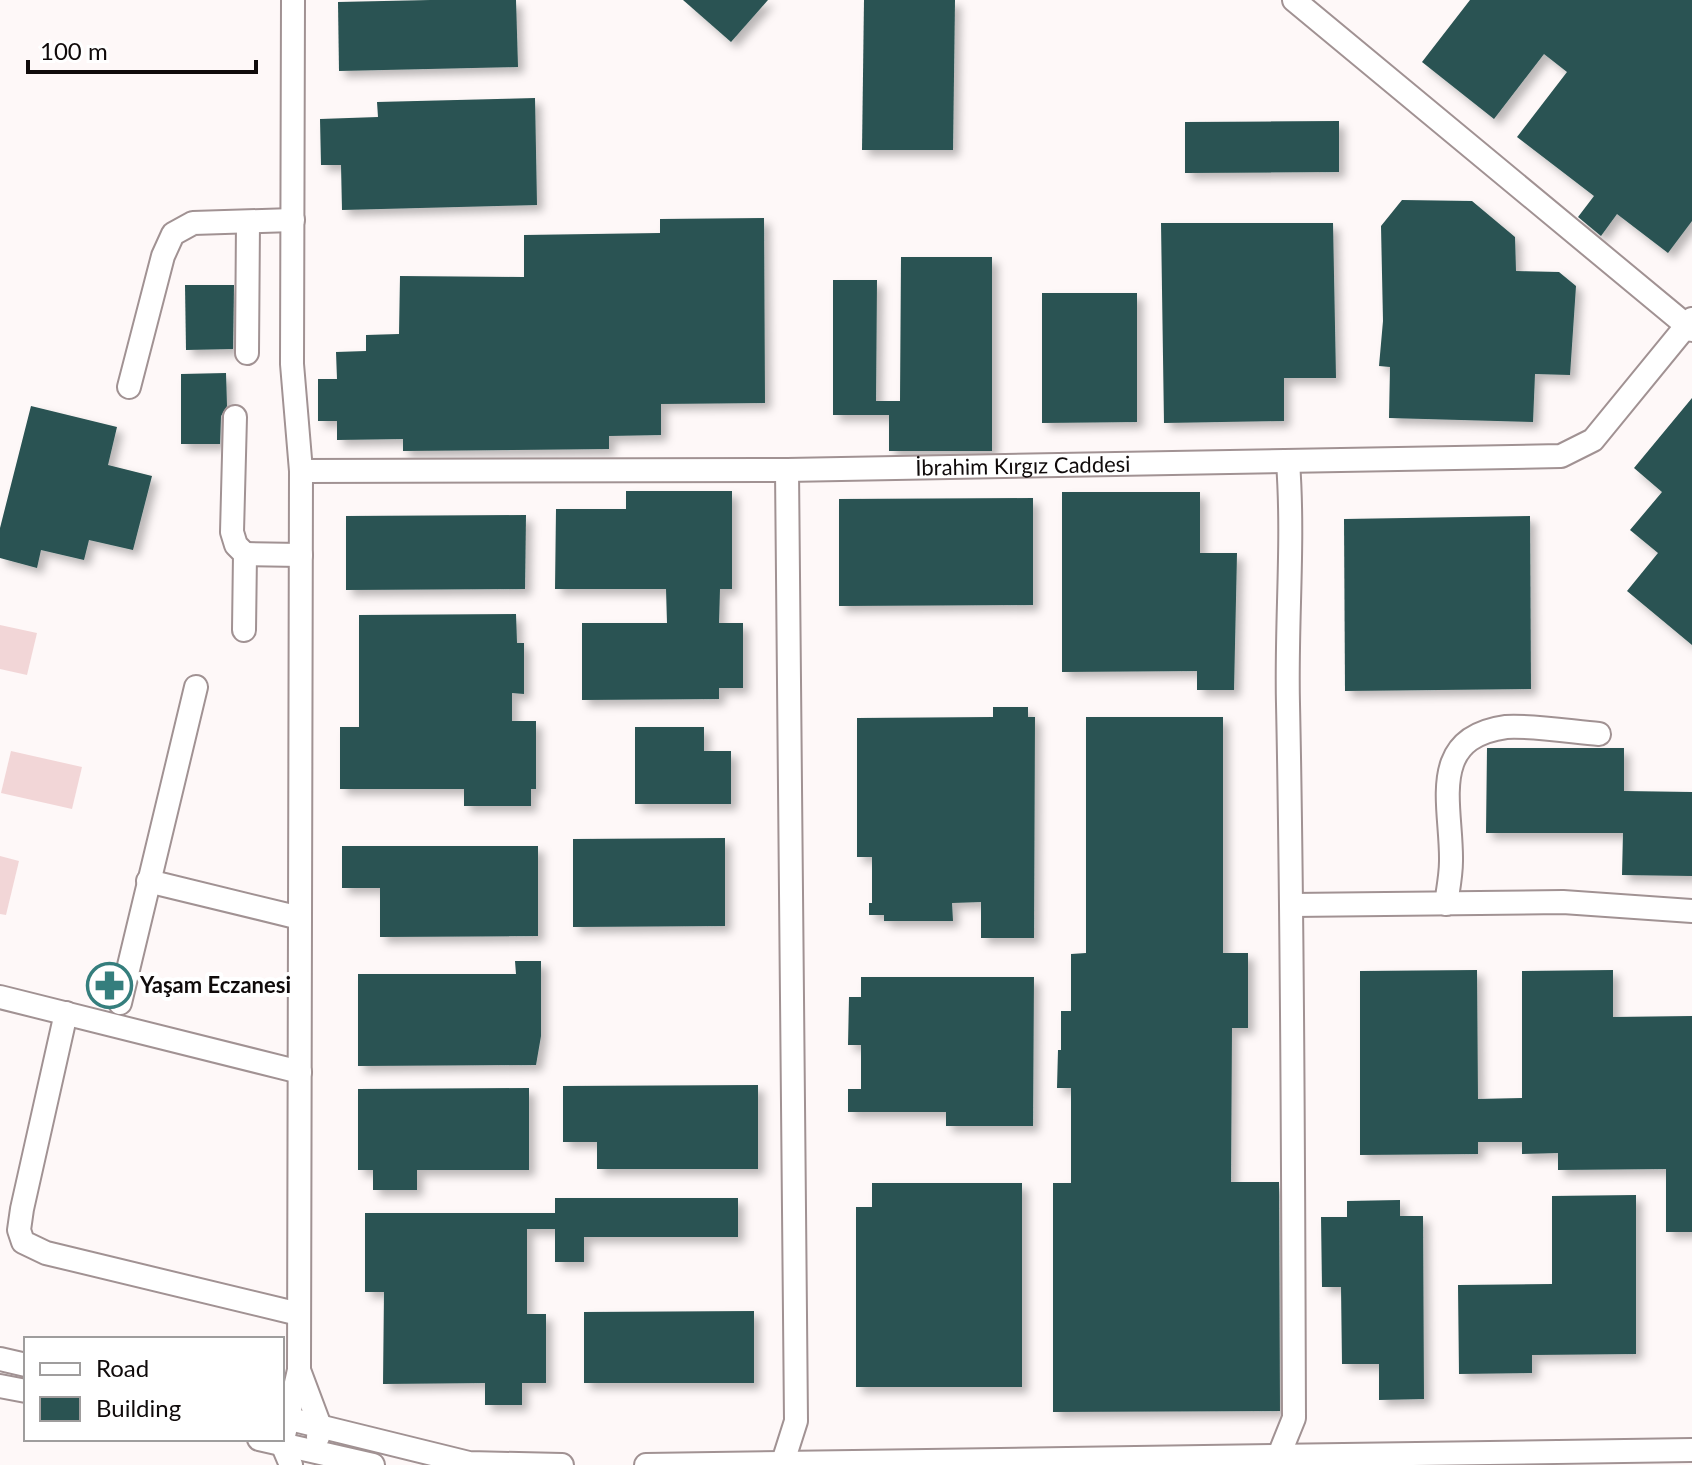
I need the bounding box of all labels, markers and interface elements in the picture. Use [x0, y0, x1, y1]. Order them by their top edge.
scale bar [28, 24, 256, 74]
text: 100 m [40, 36, 108, 65]
street label: İbrahim Kırgız Caddesi [915, 450, 1131, 481]
pharmacy icon: Yaşam Eczanesi [85, 961, 133, 1009]
place label: Yaşam Eczanesi [139, 971, 291, 998]
legend [24, 1337, 284, 1441]
text: Road [96, 1353, 149, 1382]
text: Building [96, 1393, 181, 1422]

